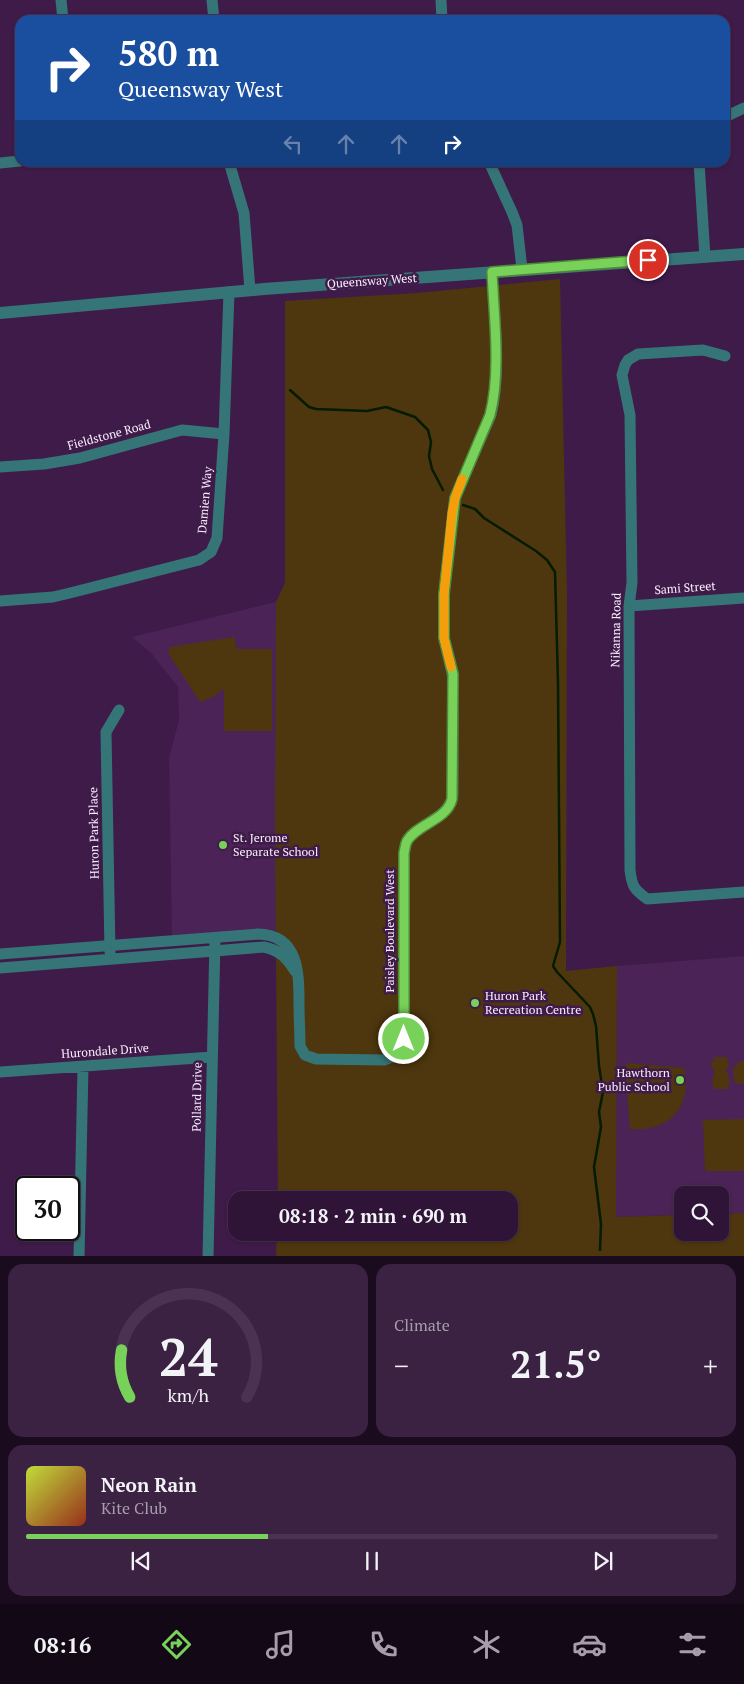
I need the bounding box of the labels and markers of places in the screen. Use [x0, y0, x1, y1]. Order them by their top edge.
pin [627, 239, 669, 281]
place label: St. Jerome Separate School [233, 830, 319, 859]
marker: St. Jerome Separate School [217, 839, 229, 851]
place label: Huron Park Recreation Centre [485, 988, 581, 1017]
marker: Huron Park Recreation Centre [469, 997, 481, 1009]
place label: Hawthorn Public School [598, 1065, 670, 1094]
marker: Hawthorn Public School [674, 1074, 686, 1086]

